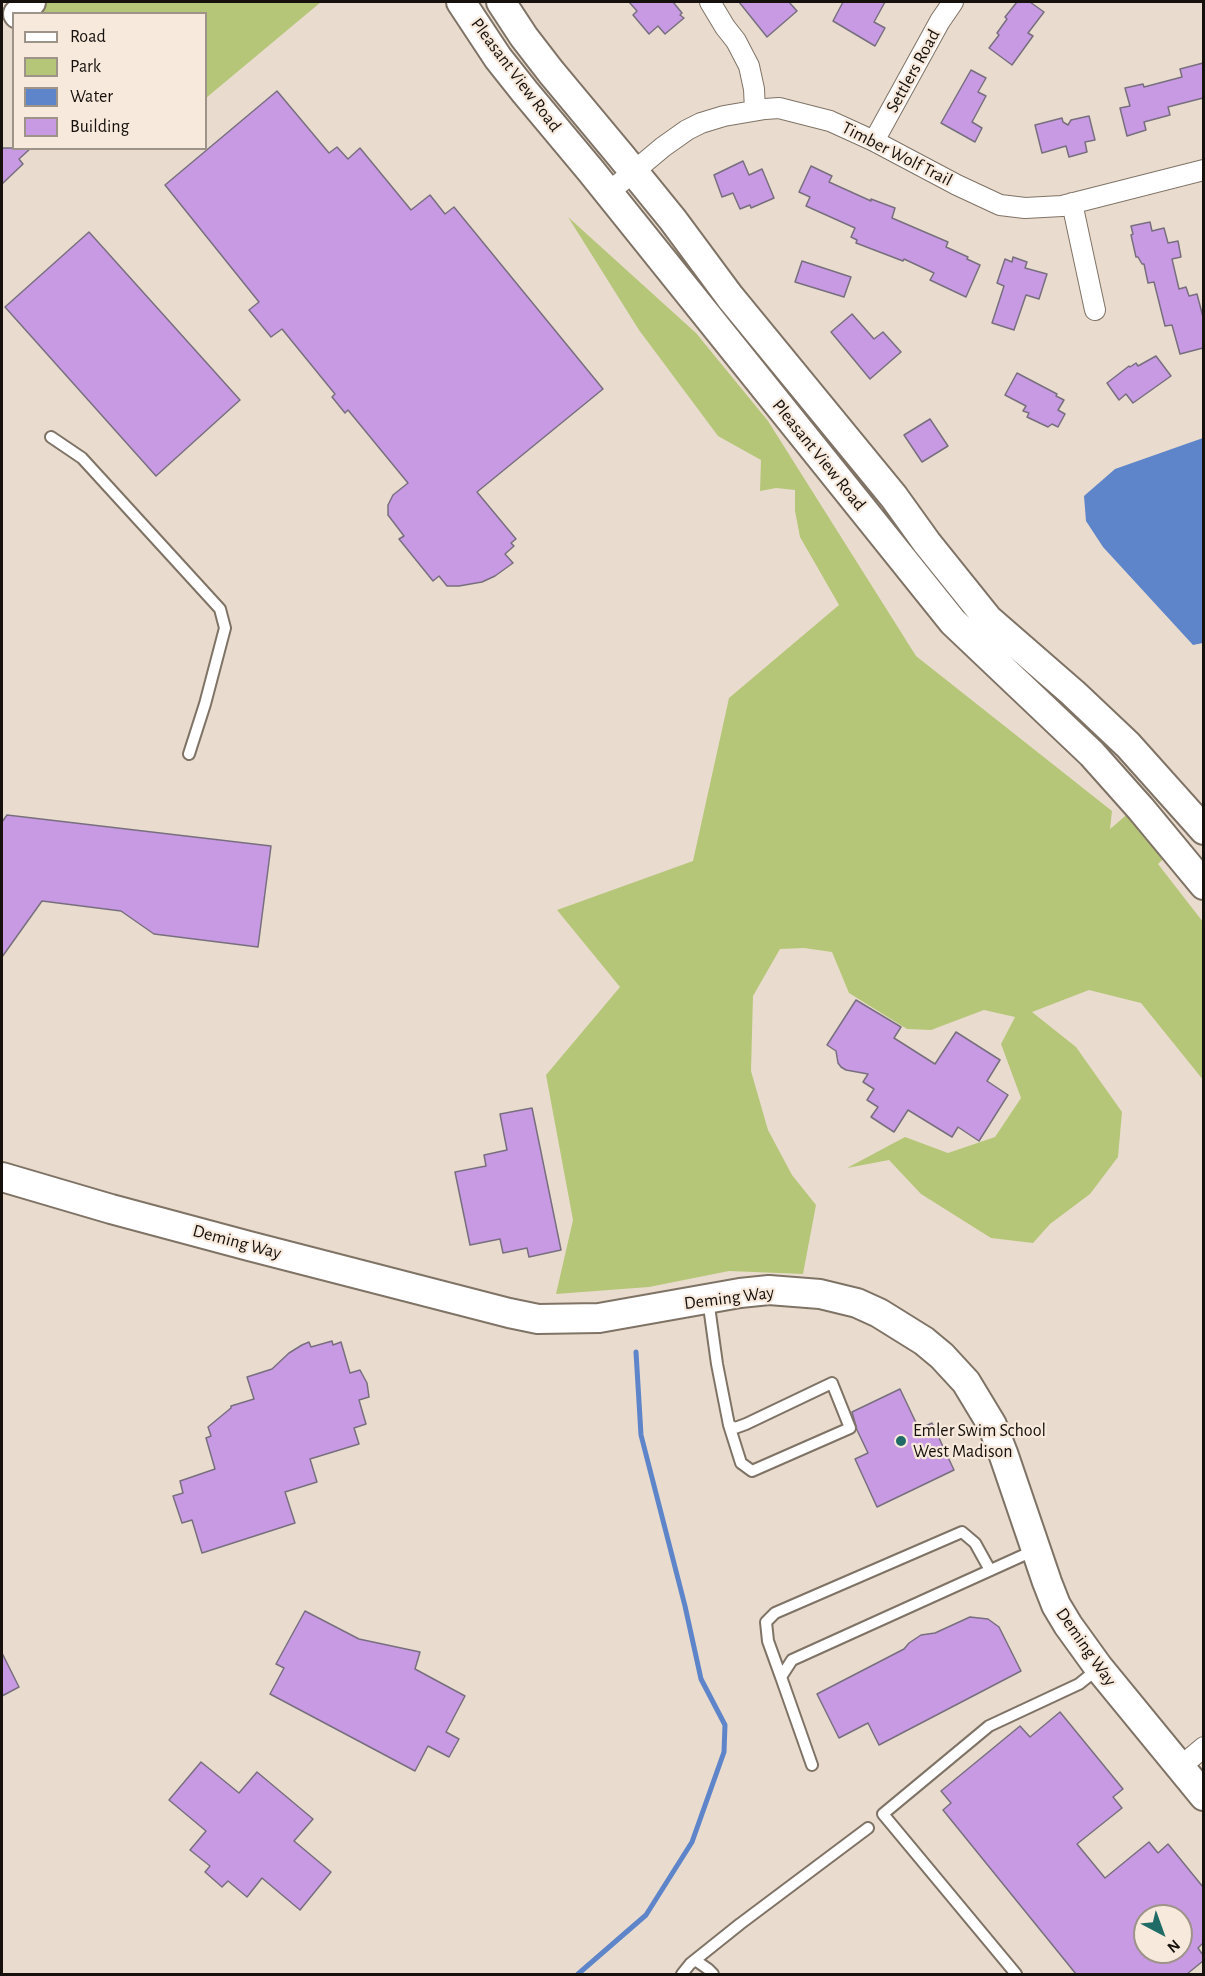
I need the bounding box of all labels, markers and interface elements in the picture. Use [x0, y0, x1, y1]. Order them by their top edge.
legend [12, 12, 207, 150]
street label: Pleasant View Road [466, 14, 566, 136]
street label: Settlers Road [881, 26, 945, 116]
text: Road [70, 28, 106, 46]
text: Park [70, 58, 101, 76]
text: Water [70, 88, 113, 106]
street label: Timber Wolf Trail [838, 117, 956, 191]
text: Building [70, 118, 129, 136]
street label: Pleasant View Road [768, 395, 870, 515]
street label: Deming Way [190, 1220, 284, 1264]
street label: Deming Way [683, 1282, 775, 1314]
place label: Emler Swim School West Madison [913, 1420, 1046, 1462]
marker: Emler Swim School West Madison [894, 1434, 908, 1448]
street label: Deming Way [1051, 1604, 1121, 1690]
north arrow [1133, 1904, 1193, 1964]
text: N [1164, 1936, 1183, 1956]

